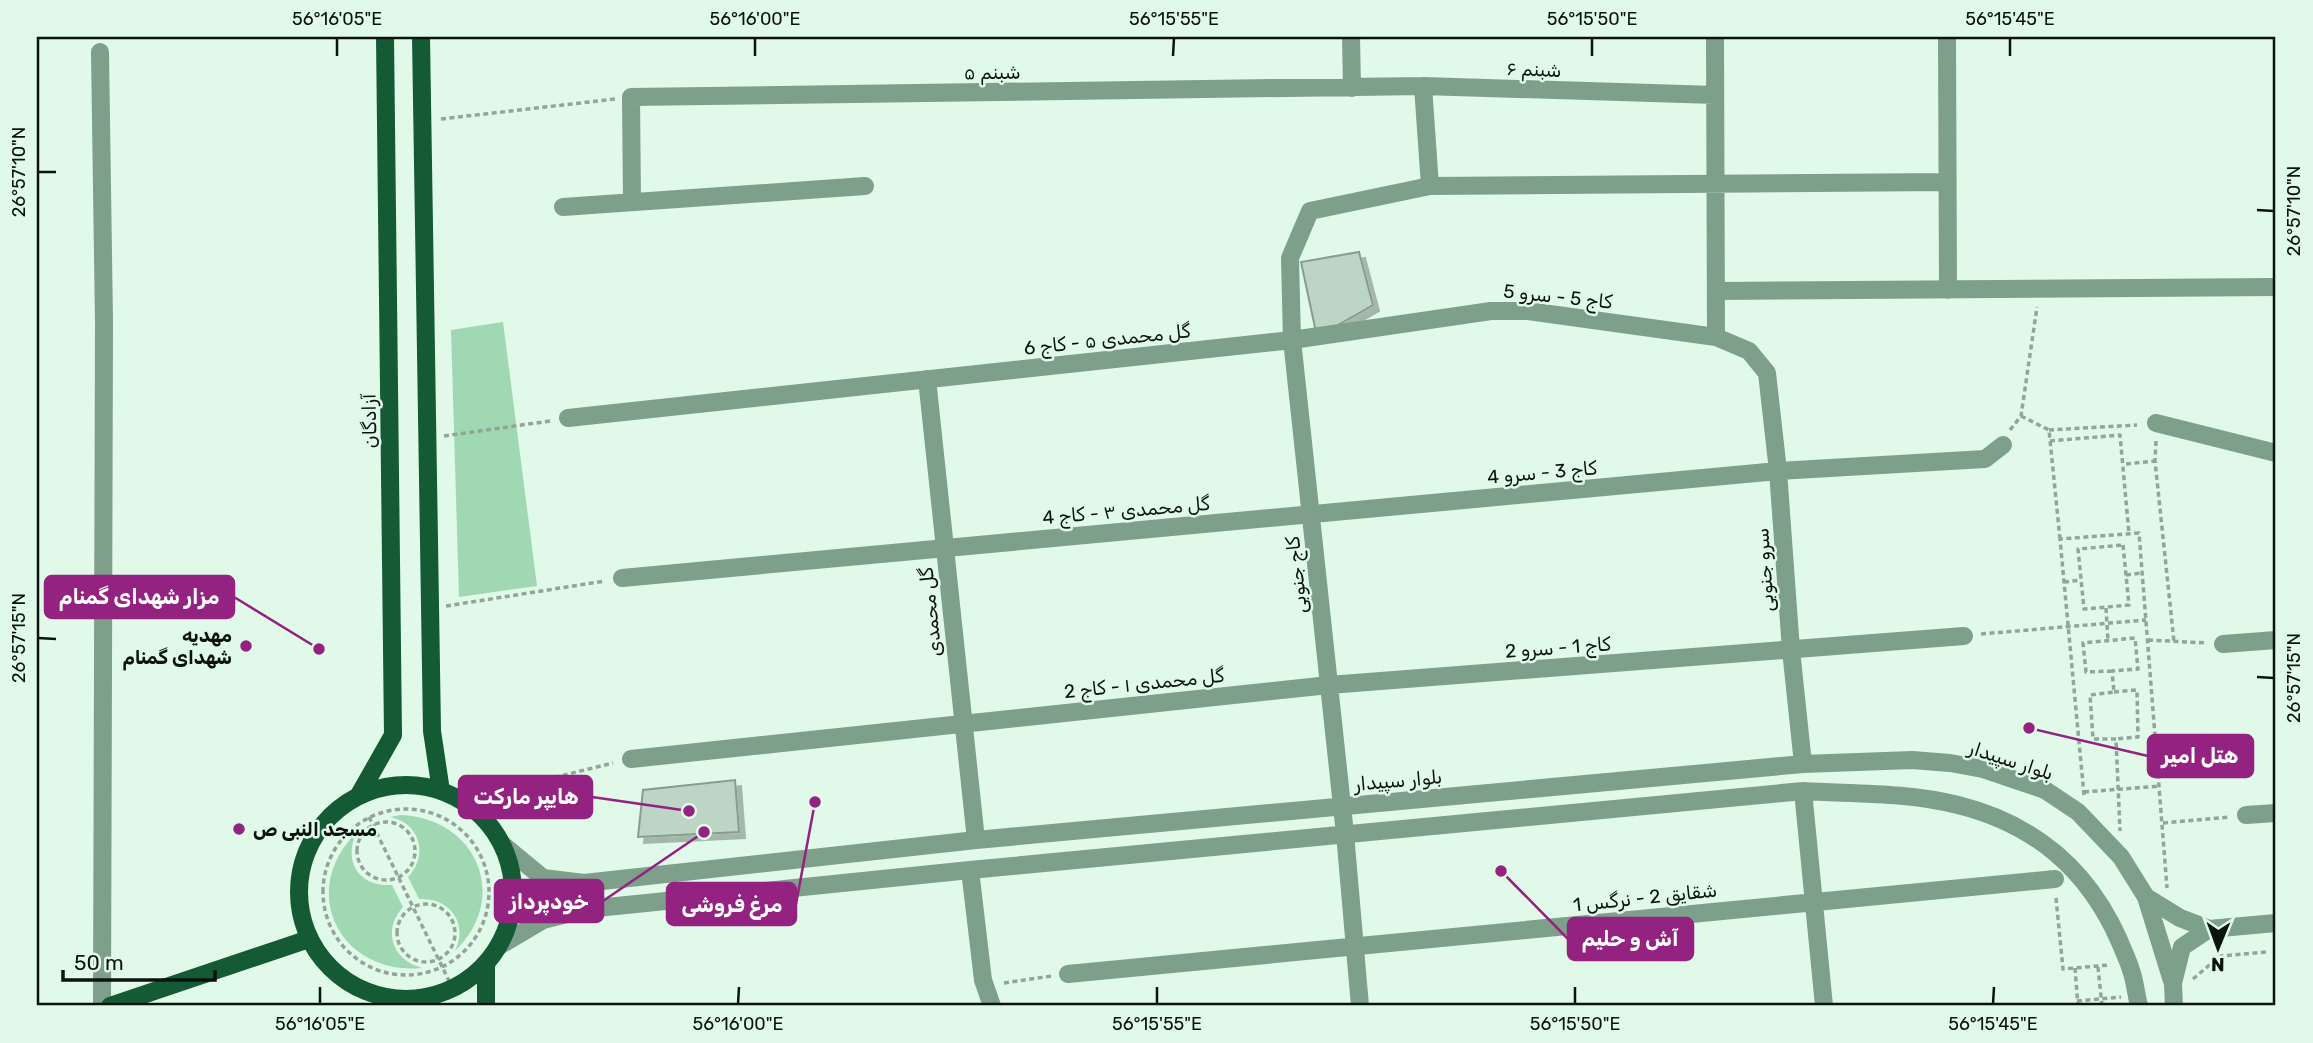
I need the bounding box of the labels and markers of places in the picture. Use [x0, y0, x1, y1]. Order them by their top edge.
callout: مزار شهدای گمنام [45, 576, 234, 618]
place label: مهدیه شهدای گمنام [122, 624, 232, 671]
marker: مهدیه شهدای گمنام [238, 638, 254, 654]
callout: هتل امیر [2148, 735, 2253, 777]
callout: هایپر مارکت [459, 776, 592, 818]
place label: مسجد النبی ص [253, 818, 377, 841]
marker: مسجد النبی ص [231, 821, 247, 837]
callout: خودپرداز [495, 880, 603, 922]
callout: مرغ فروشی [667, 883, 796, 925]
callout: آش و حلیم [1568, 918, 1693, 960]

